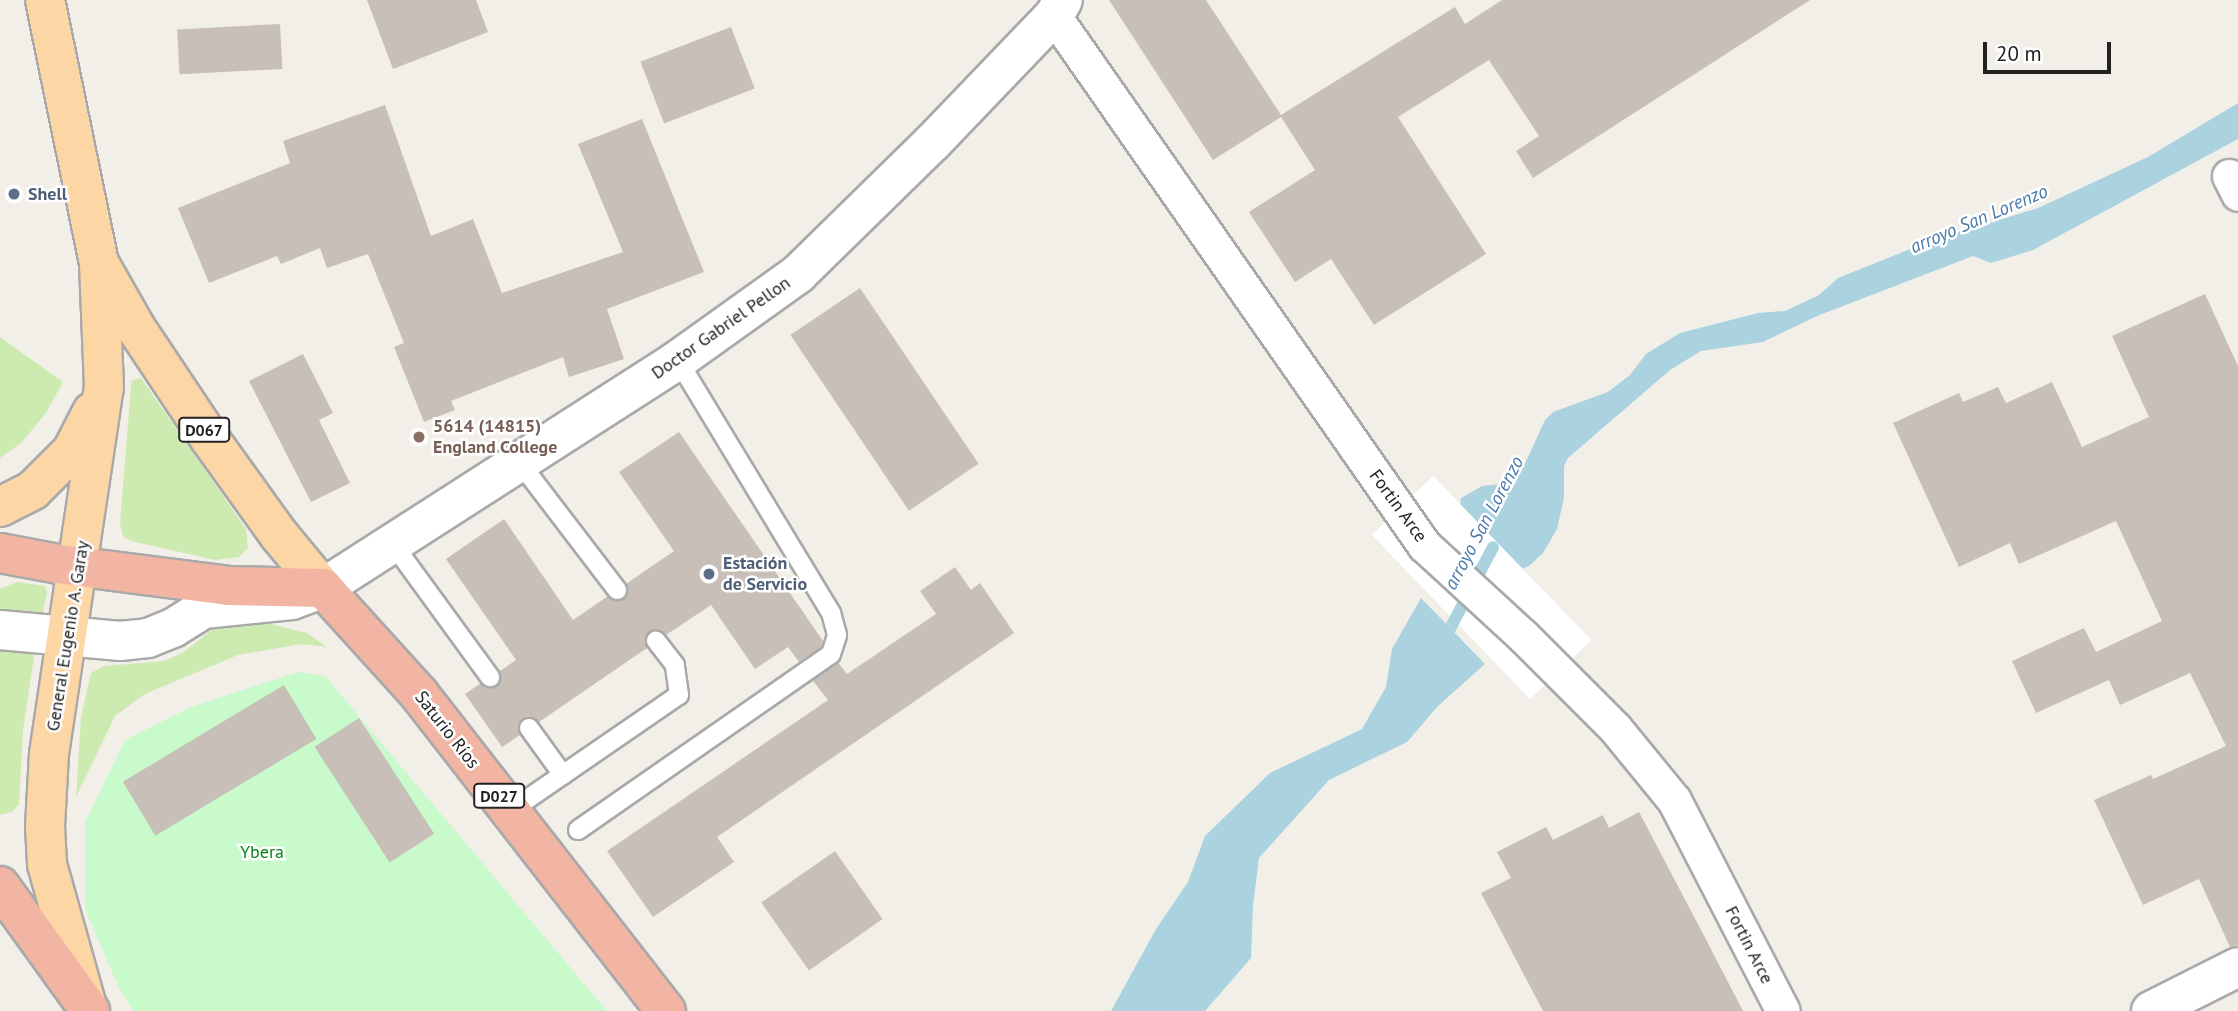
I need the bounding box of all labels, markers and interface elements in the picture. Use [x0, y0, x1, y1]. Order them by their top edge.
scale bar [1986, 28, 2114, 72]
text: 20 m [1996, 40, 2042, 67]
water label: arroyo San Lorenzo [1907, 180, 2051, 258]
place label: Shell [28, 183, 67, 205]
marker: Shell [6, 186, 22, 202]
street label: Doctor Gabriel Pellon [647, 272, 795, 384]
place label: 5614 (14815) England College [433, 416, 558, 458]
road number: D067 [178, 418, 230, 442]
marker: 5614 (14815) England College [411, 429, 427, 445]
water label: arroyo San Lorenzo [1439, 452, 1529, 594]
street label: Fortin Arce [1364, 465, 1432, 547]
street label: General Eugenio A. Garay [42, 538, 94, 734]
place label: Estación de Servicio [723, 553, 807, 596]
marker: Estación de Servicio [701, 566, 717, 582]
street label: Saturio Ríos [410, 687, 484, 773]
road number: D027 [473, 783, 525, 808]
park label: Ybera [240, 841, 284, 863]
street label: Fortin Arce [1720, 902, 1778, 988]

